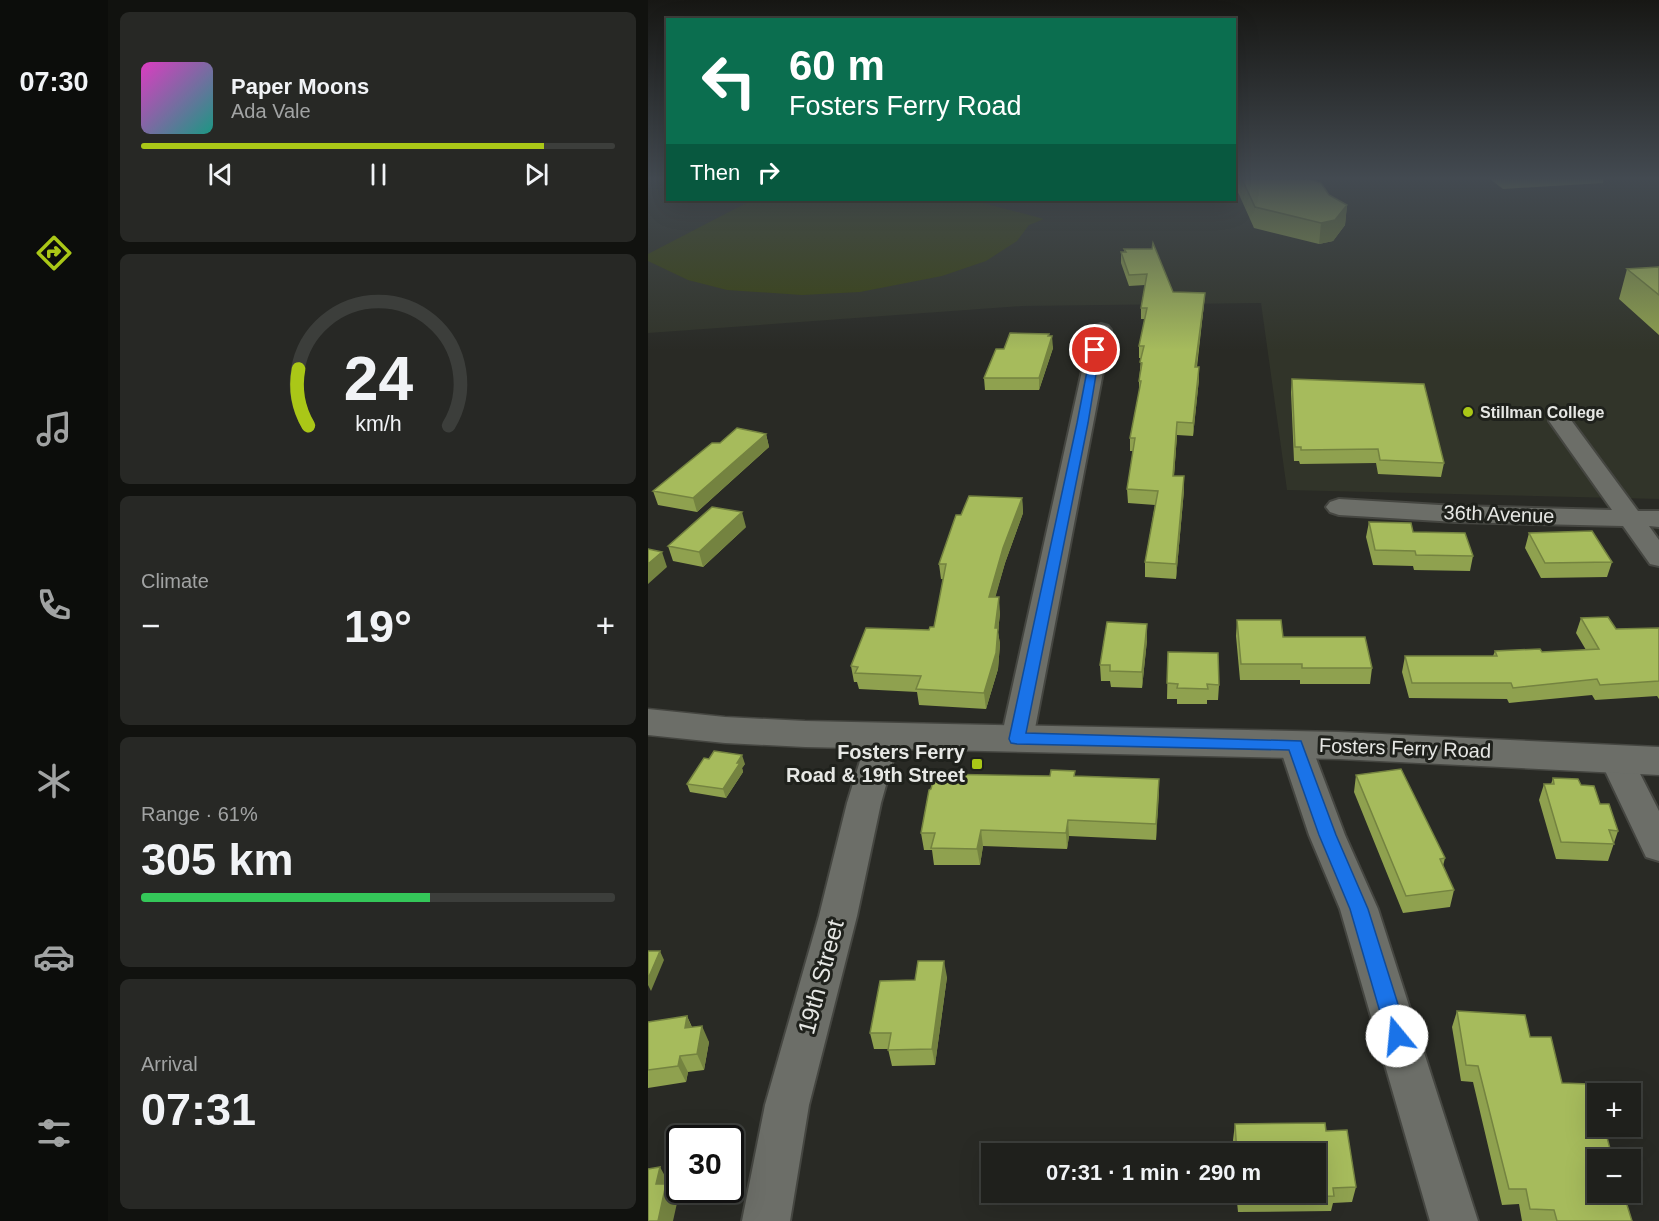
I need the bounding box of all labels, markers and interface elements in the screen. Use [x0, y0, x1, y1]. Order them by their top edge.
icon: left [690, 42, 768, 120]
text: 60 m [789, 42, 885, 89]
text: 07:30 [19, 67, 89, 97]
text: Paper Moons [231, 74, 369, 99]
text: Fosters Ferry Road [789, 91, 1022, 121]
text: Ada Vale [231, 100, 311, 122]
icon: right [752, 156, 785, 189]
icon: previous [204, 158, 237, 191]
icon: pause [362, 158, 395, 191]
icon: next [520, 158, 553, 191]
text: Then [690, 160, 740, 185]
icon: directions [33, 232, 75, 274]
pin [1069, 324, 1120, 375]
icon: arrive [1078, 333, 1111, 366]
text: 24 [343, 344, 413, 413]
place label: Stillman College [1480, 404, 1605, 421]
marker: Stillman College [1461, 405, 1475, 419]
icon: music [33, 408, 75, 450]
text: km/h [355, 412, 401, 436]
street label: 36th Avenue [1443, 501, 1555, 527]
text: Climate [141, 570, 209, 592]
icon: phone [33, 584, 75, 626]
text: 19° [344, 601, 412, 652]
text: − [141, 607, 160, 644]
text: + [596, 607, 615, 644]
street label: Fosters Ferry Road [1319, 734, 1491, 762]
place label: Fosters Ferry Road & 19th Street [786, 741, 966, 786]
marker: Fosters Ferry Road & 19th Street [970, 757, 984, 771]
icon: climate [33, 760, 75, 802]
text: Range · 61% [141, 803, 258, 825]
text: 305 km [141, 834, 294, 885]
street label: 19th Street [792, 916, 849, 1037]
icon: car [33, 936, 75, 978]
position arrow [1365, 1004, 1429, 1068]
text: Arrival [141, 1053, 198, 1075]
map controls [1587, 1083, 1641, 1203]
button: + [1587, 1083, 1641, 1137]
text: 07:31 [141, 1084, 256, 1135]
icon: filters [33, 1112, 75, 1154]
speed limit sign: 30 [666, 1125, 744, 1203]
button: − [1587, 1149, 1641, 1203]
text: 07:31 · 1 min · 290 m [1046, 1160, 1261, 1185]

